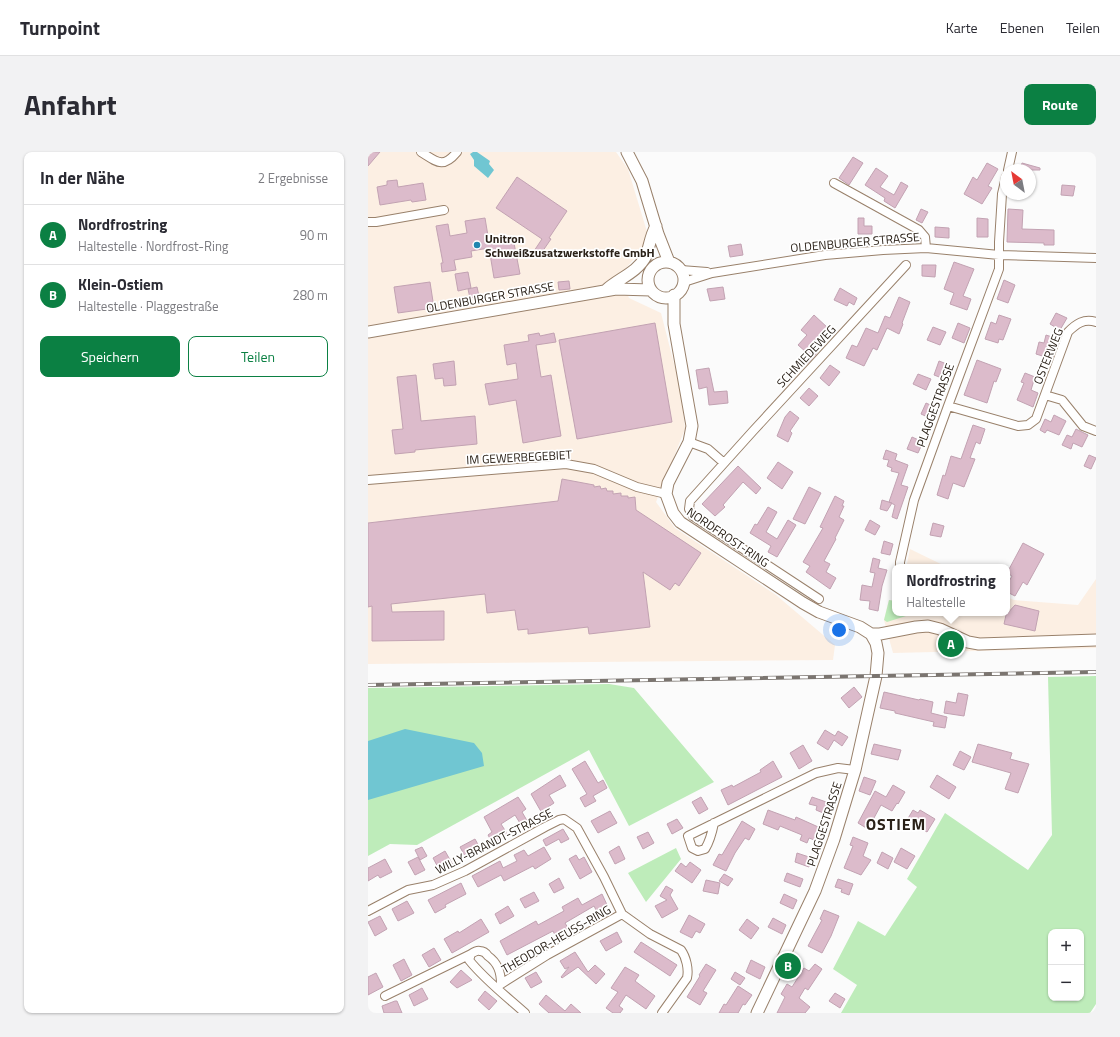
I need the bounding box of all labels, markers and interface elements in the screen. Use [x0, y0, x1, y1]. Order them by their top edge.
text: Turnpoint [20, 13, 100, 42]
text: Karte [946, 17, 978, 38]
text: Ebenen [1000, 17, 1044, 38]
text: Teilen [1066, 17, 1100, 38]
text: Anfahrt [24, 83, 117, 126]
button: Route [1024, 84, 1096, 125]
north arrow [1000, 164, 1036, 200]
text: In der Nähe [40, 165, 125, 191]
text: 2 Ergebnisse [258, 168, 328, 188]
text: Nordfrostring [78, 213, 167, 236]
text: A [49, 225, 57, 245]
text: 90 m [300, 225, 328, 245]
street label: OLDENBURGER STRASSE [790, 227, 921, 257]
place label: Unitron Schweißzusatzwerkstoffe GmbH [485, 229, 655, 262]
text: Haltestelle · Nordfrost-Ring [78, 236, 229, 256]
marker: Unitron Schweißzusatzwerkstoffe GmbH [472, 240, 482, 250]
text: Klein-Ostiem [78, 273, 163, 296]
street label: OLDENBURGER STRASSE [425, 276, 556, 318]
text: B [49, 285, 57, 305]
text: 280 m [292, 285, 328, 305]
text: Haltestelle · Plaggestraße [78, 296, 219, 316]
street label: SCHMIEDEWEG [772, 320, 840, 392]
street label: OSTERWEG [1028, 325, 1068, 387]
button: Speichern [40, 336, 180, 377]
button: Teilen [188, 336, 328, 377]
street label: PLAGGESTRASSE [911, 360, 959, 450]
street label: IM GEWERBEGEBIET [466, 445, 573, 469]
street label: NORDFROST-RING [683, 502, 773, 572]
popup [892, 564, 1010, 616]
text: Nordfrostring [906, 569, 996, 592]
text: Haltestelle [906, 592, 966, 612]
your location [829, 620, 849, 640]
pin: A [938, 629, 964, 659]
street label: PLAGGESTRASSE [801, 779, 847, 869]
street label: WILLY-BRANDT-STRASSE [432, 803, 556, 879]
district label: OSTIEM [866, 812, 926, 836]
street label: THEODOR-HEUSS-RING [498, 900, 614, 978]
map controls [1048, 929, 1084, 1001]
button: + [1048, 929, 1084, 965]
pin: B [775, 951, 801, 981]
button: − [1048, 965, 1084, 1001]

